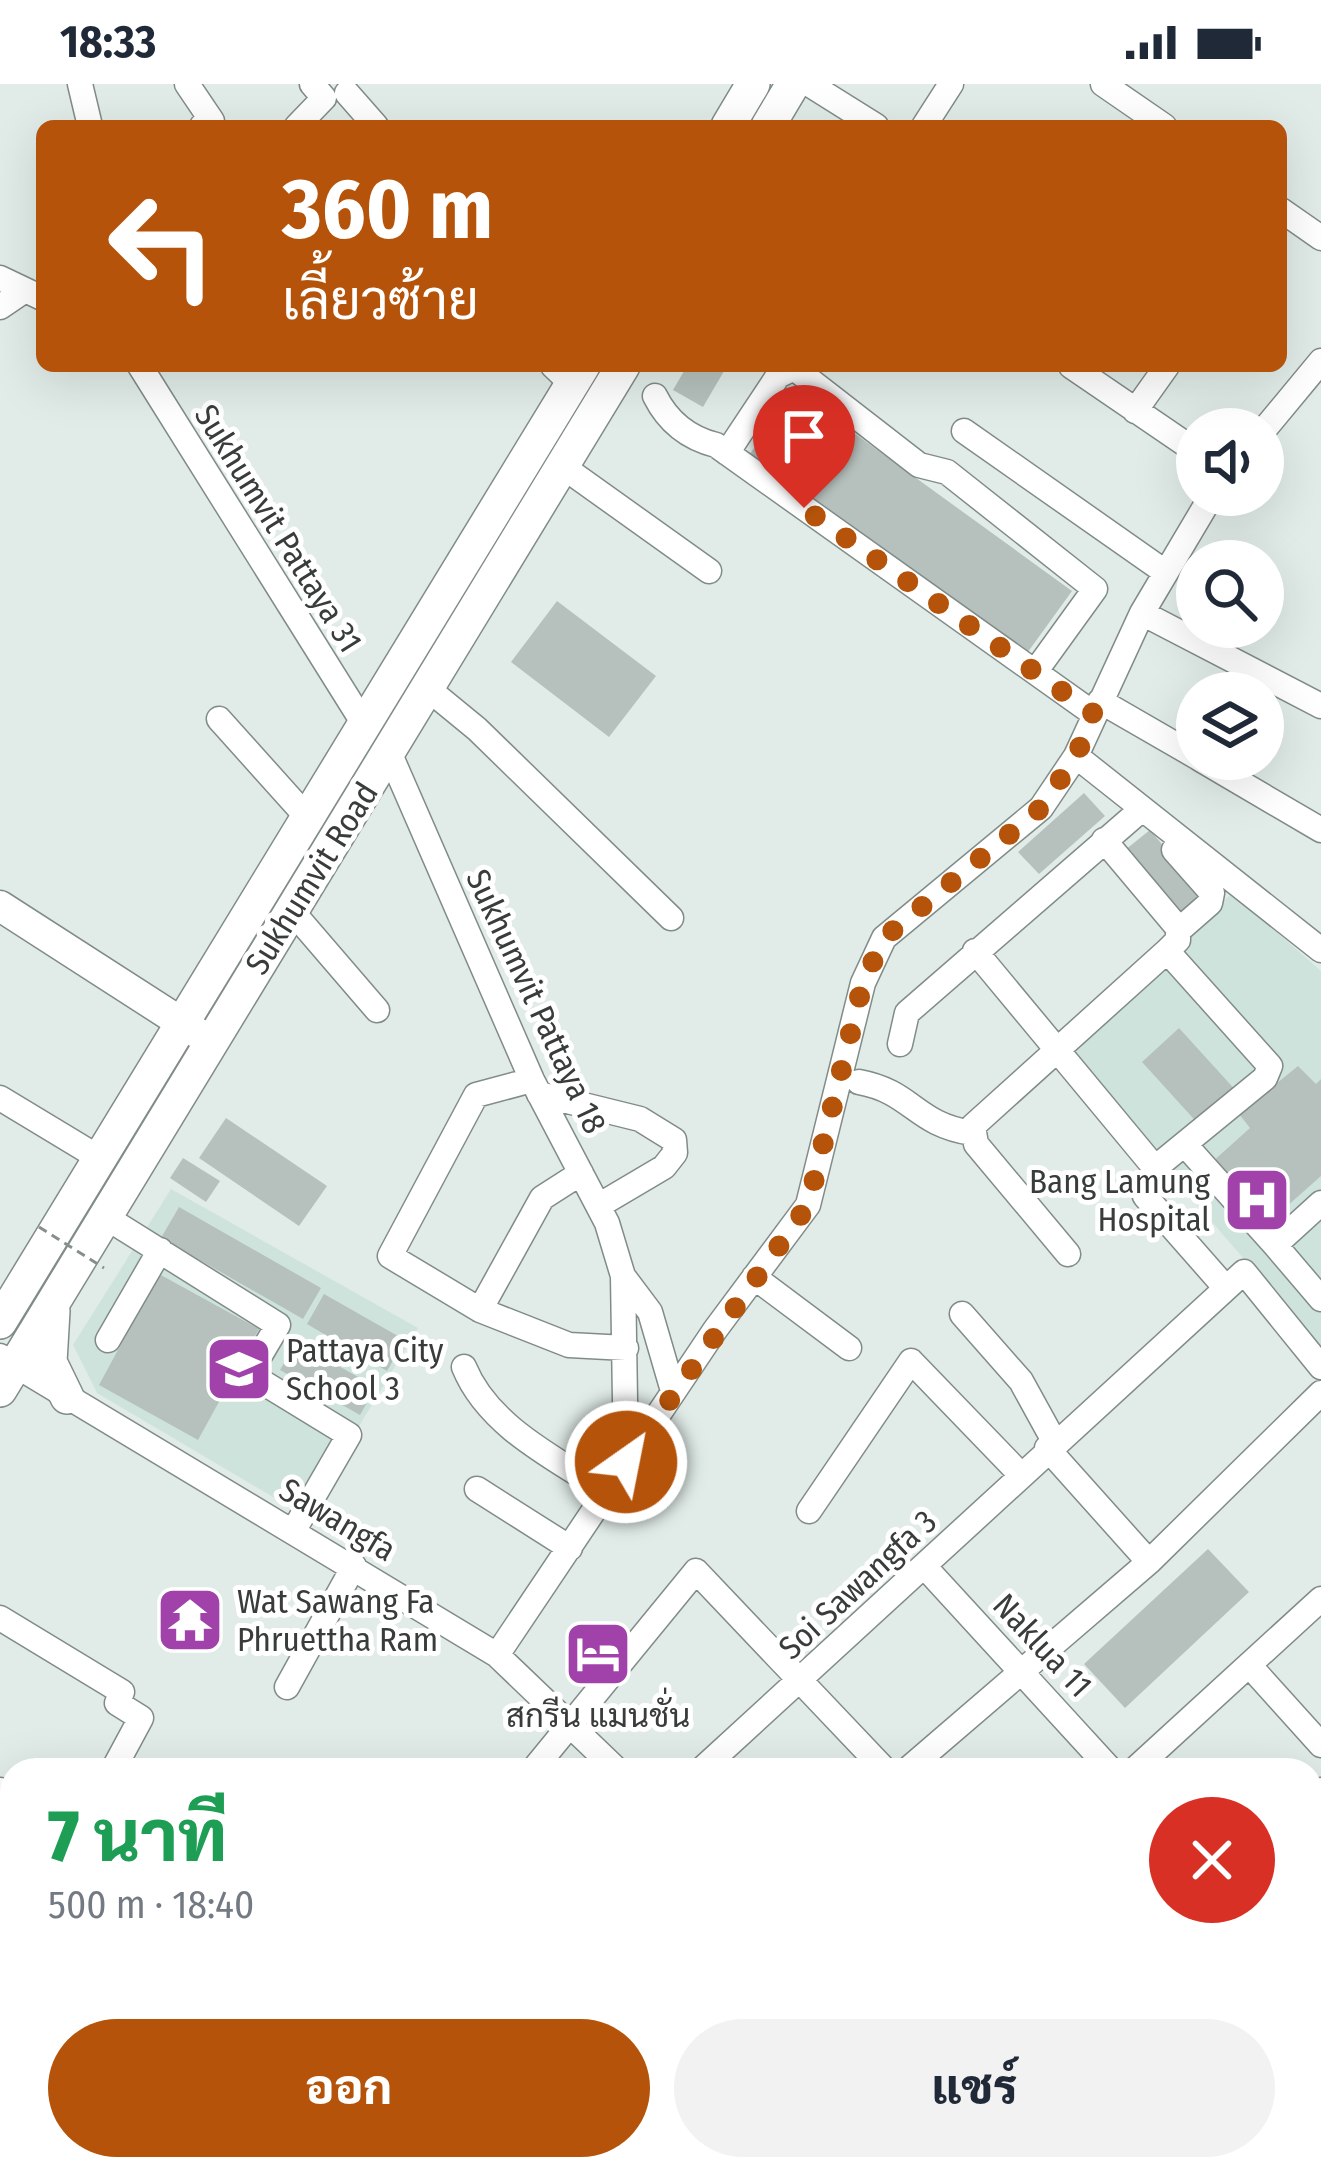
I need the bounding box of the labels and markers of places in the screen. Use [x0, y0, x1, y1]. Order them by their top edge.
pin [753, 385, 855, 508]
place label: Bang Lamung Hospital [1029, 1162, 1210, 1240]
hospital icon: Bang Lamung Hospital [1222, 1165, 1292, 1235]
place label: Pattaya City School 3 [286, 1331, 444, 1409]
school or university icon: Pattaya City School 3 [204, 1334, 274, 1404]
place label: Wat Sawang Fa Phruettha Ram [237, 1582, 438, 1660]
temple icon: Wat Sawang Fa Phruettha Ram [155, 1585, 225, 1655]
hotel icon: สกรีน แมนชั่น [563, 1619, 633, 1689]
place label: สกรีน แมนชั่น [506, 1687, 690, 1736]

